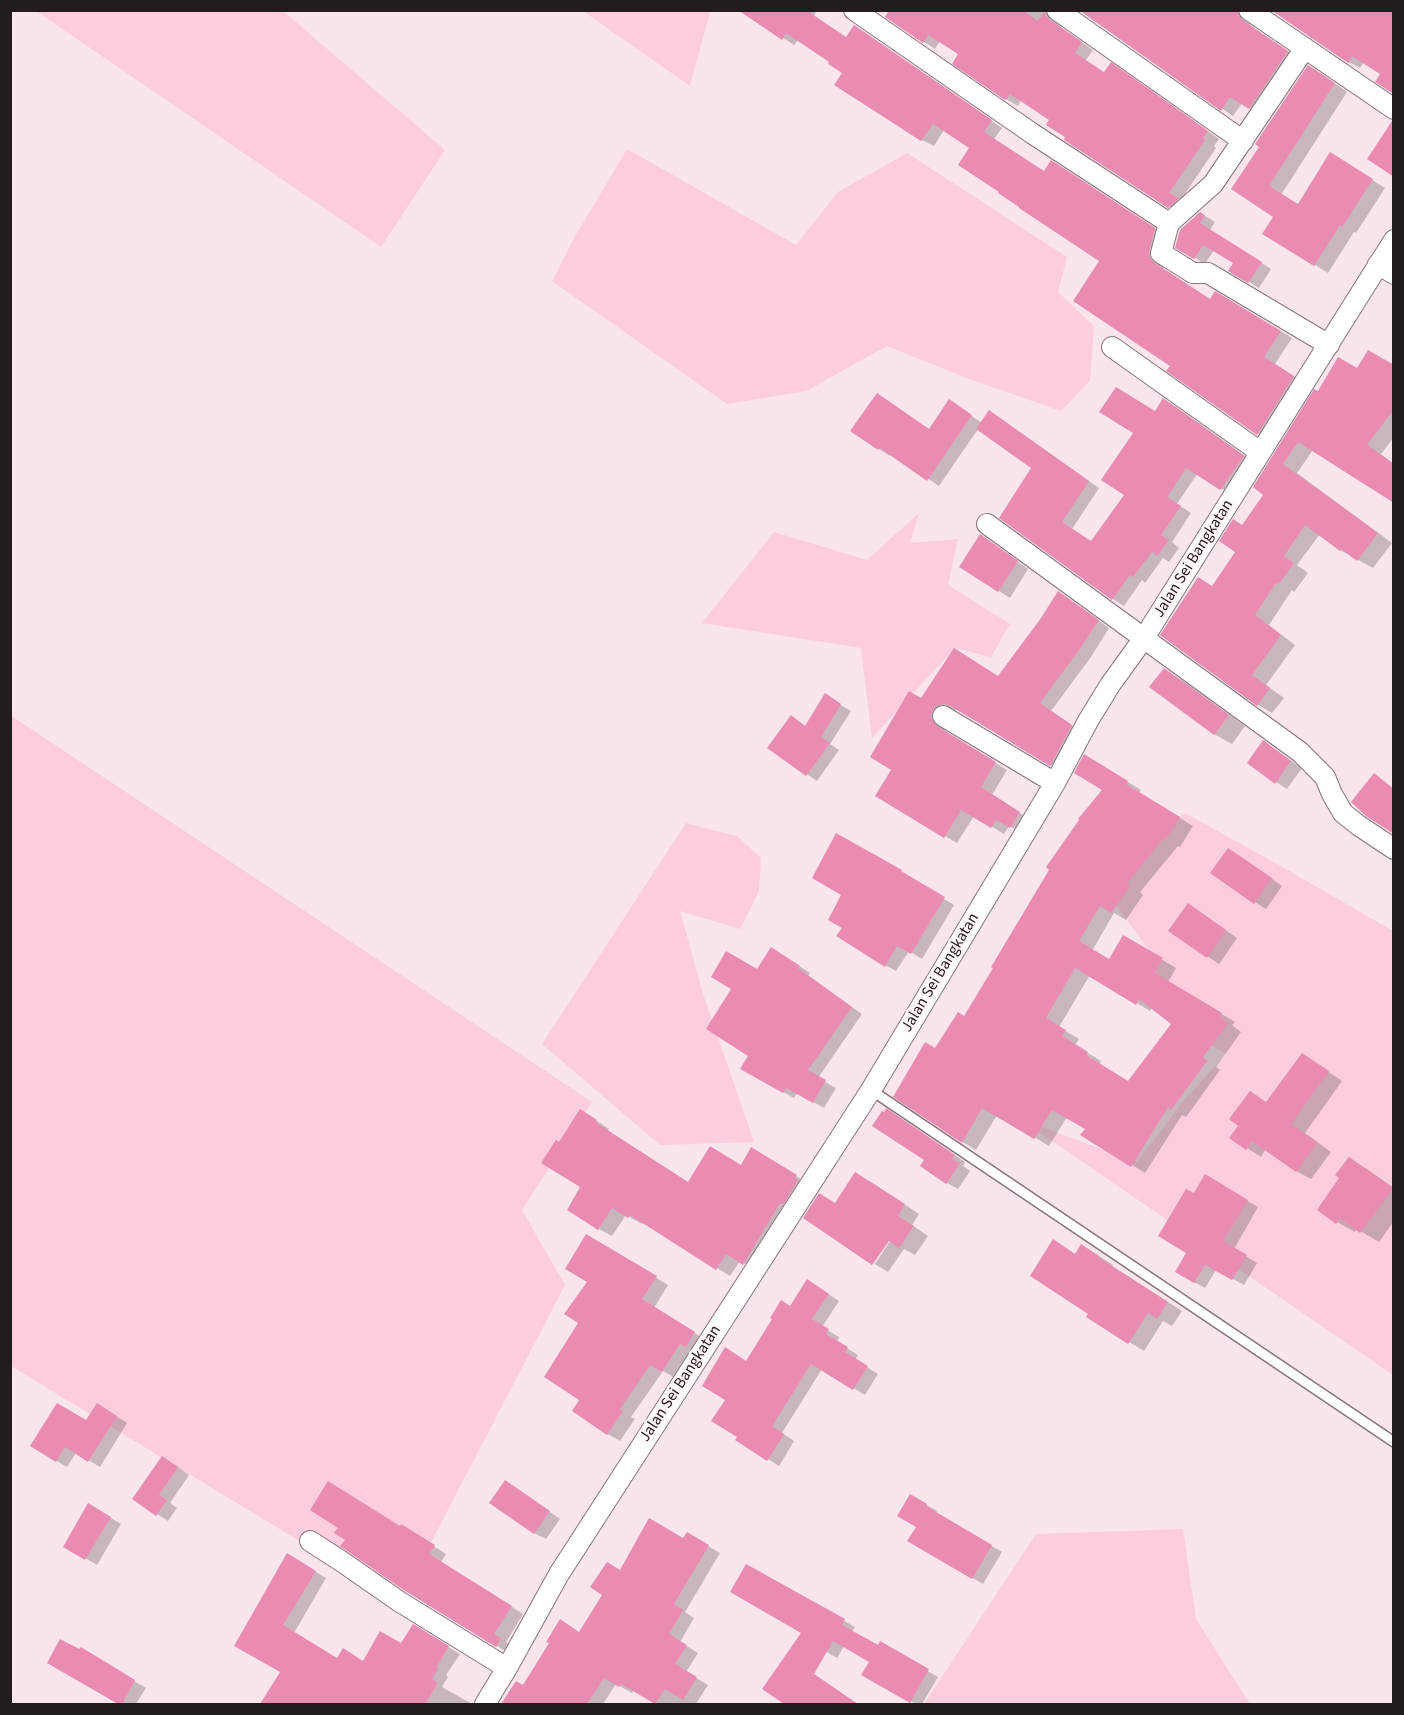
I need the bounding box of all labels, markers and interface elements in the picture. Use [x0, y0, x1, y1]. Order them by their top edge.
street label: Jalan Sei Bangkatan [1150, 497, 1238, 621]
street label: Jalan Sei Bangkatan [898, 910, 984, 1036]
street label: Jalan Sei Bangkatan [636, 1322, 726, 1446]

